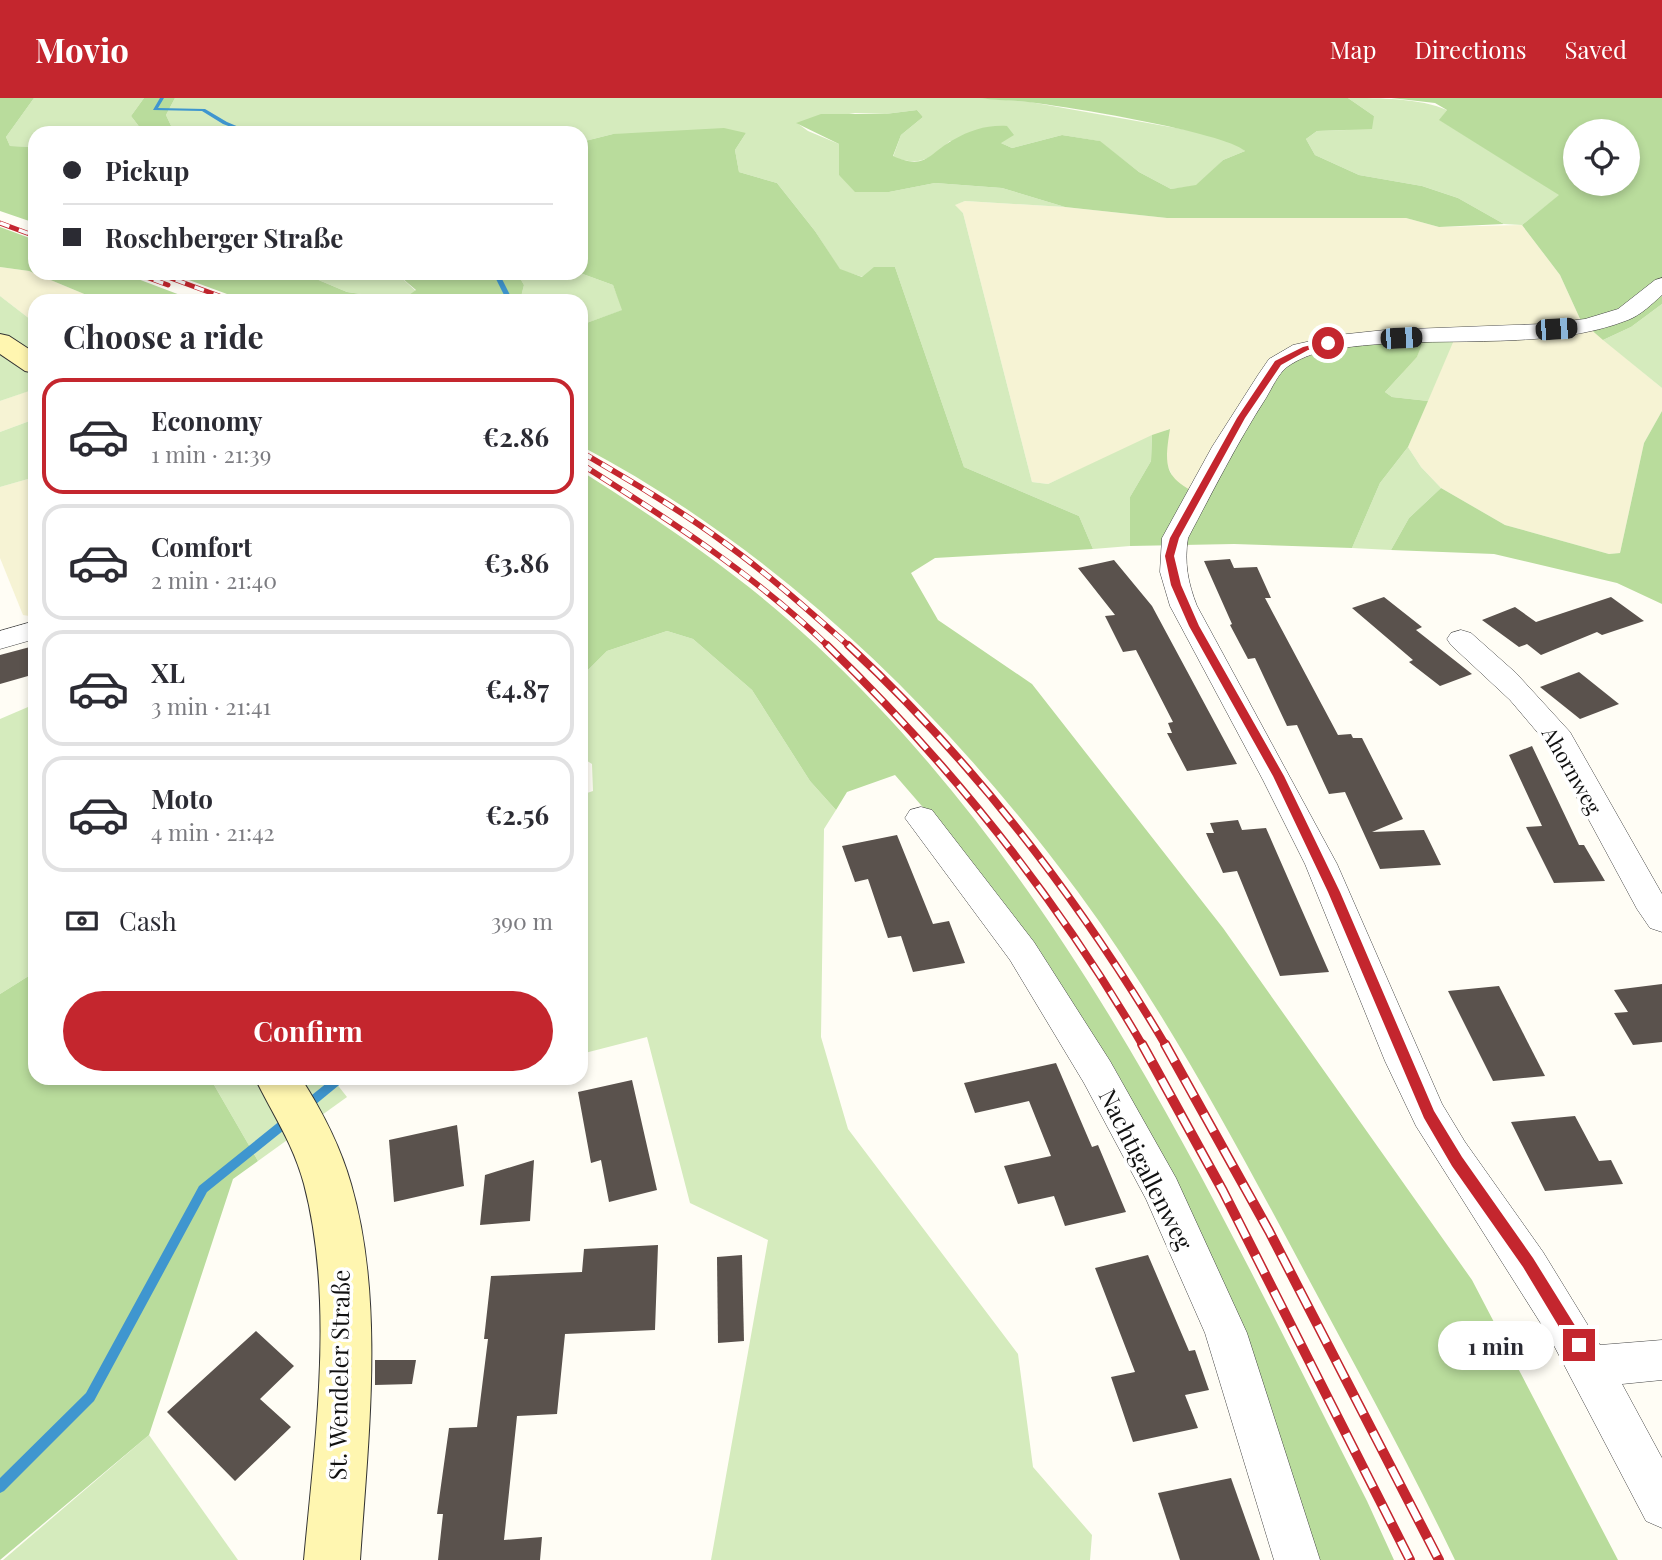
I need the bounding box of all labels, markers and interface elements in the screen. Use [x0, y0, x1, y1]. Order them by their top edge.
text: Movio [35, 27, 129, 71]
text: Map [1330, 33, 1376, 65]
text: Directions [1414, 33, 1527, 65]
text: Saved [1565, 33, 1627, 65]
map controls [1563, 119, 1640, 196]
button: locate [1563, 119, 1640, 196]
text: Pickup [105, 153, 189, 188]
text: Roschberger Straße [105, 220, 343, 255]
text: Choose a ride [63, 314, 264, 357]
car [1535, 317, 1578, 341]
car [1380, 326, 1423, 350]
route start [1312, 327, 1344, 359]
text: Economy [151, 403, 262, 438]
icon: car [67, 405, 130, 468]
text: €2.86 [483, 419, 549, 454]
text: 1 min · 21:39 [151, 438, 271, 469]
text: Comfort [151, 529, 252, 564]
icon: car [67, 531, 130, 594]
text: €3.86 [484, 545, 549, 580]
text: 2 min · 21:40 [151, 564, 277, 595]
text: XL [151, 655, 185, 690]
icon: car [67, 657, 130, 720]
text: €4.87 [485, 671, 549, 706]
text: 3 min · 21:41 [151, 690, 271, 721]
street label: Ahornweg [1536, 720, 1609, 819]
text: Moto [151, 781, 213, 816]
icon: car [67, 783, 130, 846]
text: €2.56 [486, 797, 549, 832]
text: 4 min · 21:42 [151, 816, 275, 847]
icon: cash [63, 902, 101, 940]
text: Cash [119, 903, 177, 938]
text: 390 m [491, 905, 553, 936]
button: Confirm [63, 991, 553, 1071]
street label: Nachtigallenweg [1093, 1083, 1202, 1255]
street label: St. Wendeler Straße [320, 1269, 356, 1481]
callout: 1 min [1439, 1320, 1554, 1370]
route end [1563, 1329, 1595, 1361]
text: 1 min [1468, 1330, 1524, 1361]

